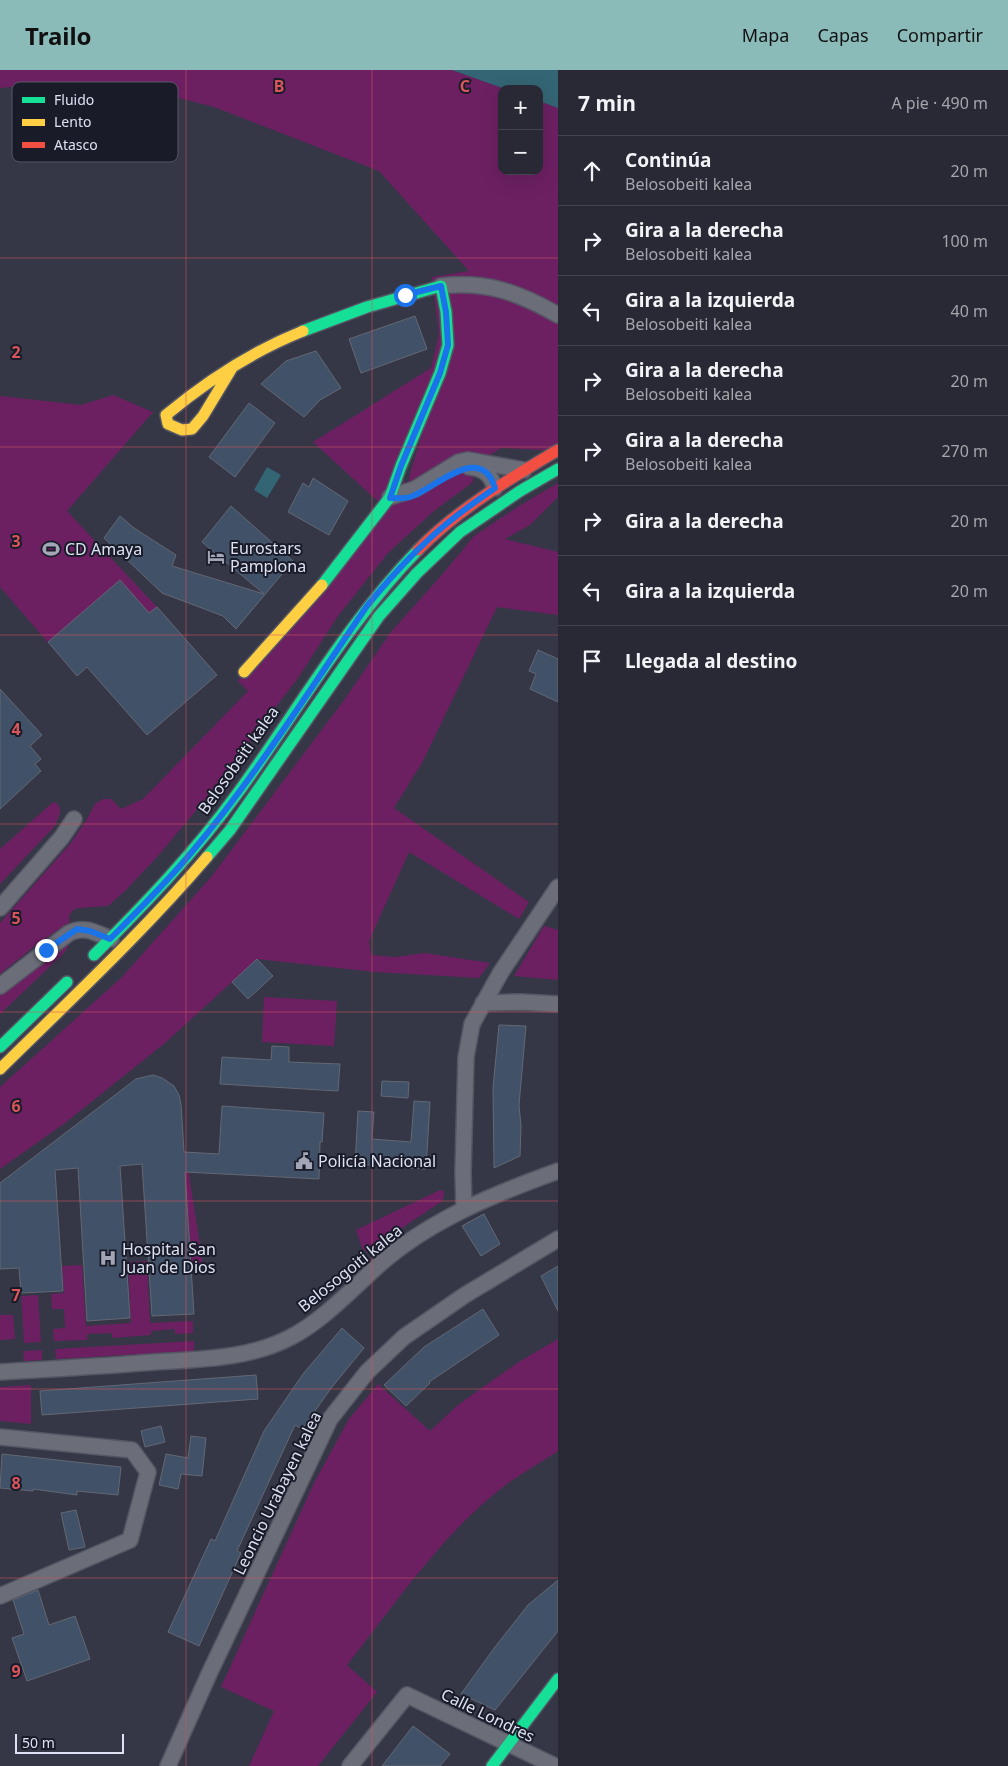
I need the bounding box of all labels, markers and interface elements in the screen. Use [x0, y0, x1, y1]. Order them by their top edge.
text: Trailo [25, 19, 92, 52]
text: Mapa [742, 23, 789, 47]
text: Capas [817, 23, 869, 47]
text: Compartir [897, 23, 983, 47]
text: B [274, 75, 284, 97]
text: C [460, 75, 470, 97]
legend [12, 82, 178, 162]
map controls [498, 85, 543, 175]
button: + [498, 85, 543, 130]
text: 7 min [578, 89, 636, 117]
text: Fluido [54, 90, 94, 109]
text: A pie · 490 m [891, 92, 988, 114]
text: Lento [54, 112, 91, 131]
button: − [498, 130, 543, 175]
text: Atasco [54, 135, 98, 154]
text: Continúa [625, 147, 711, 173]
icon: ahead [578, 157, 606, 185]
text: 20 m [951, 160, 988, 182]
text: Belosobeiti kalea [625, 173, 752, 195]
text: Gira a la derecha [625, 217, 784, 243]
icon: right [578, 227, 606, 255]
text: 100 m [941, 230, 988, 252]
text: Belosobeiti kalea [625, 243, 752, 265]
route start [394, 284, 417, 307]
text: Gira a la izquierda [625, 287, 795, 313]
icon: left [578, 297, 606, 325]
text: 40 m [951, 300, 988, 322]
text: Belosobeiti kalea [625, 313, 752, 335]
text: 2 [11, 341, 21, 363]
text: Gira a la derecha [625, 357, 784, 383]
icon: right [578, 367, 606, 395]
text: 20 m [951, 370, 988, 392]
text: Belosobeiti kalea [625, 383, 752, 405]
text: Gira a la derecha [625, 427, 784, 453]
icon: right [578, 437, 606, 465]
text: 270 m [941, 440, 988, 462]
text: Belosobeiti kalea [625, 453, 752, 475]
icon: right [578, 507, 606, 535]
text: Gira a la derecha [625, 508, 784, 534]
text: 20 m [951, 510, 988, 532]
text: 3 [11, 530, 21, 552]
place label: Eurostars Pamplona [230, 537, 306, 577]
place label: CD Amaya [65, 538, 142, 560]
sports icon: CD Amaya [41, 539, 61, 559]
hotel icon: Eurostars Pamplona [206, 547, 226, 567]
icon: left [578, 577, 606, 605]
text: Gira a la izquierda [625, 578, 795, 604]
text: 20 m [951, 580, 988, 602]
icon: arrive [578, 647, 606, 675]
text: Llegada al destino [625, 648, 797, 674]
street label: Belosobeiti kalea [192, 702, 284, 818]
text: 4 [11, 718, 21, 740]
text: 5 [11, 907, 21, 929]
route end [35, 939, 58, 962]
text: 6 [11, 1095, 21, 1117]
place label: Policía Nacional [318, 1150, 436, 1172]
public building icon: Policía Nacional [294, 1151, 314, 1171]
street label: Belosogoiti kalea [293, 1219, 407, 1317]
place label: Hospital San Juan de Dios [120, 1238, 216, 1278]
hospital icon: Hospital San Juan de Dios [98, 1248, 118, 1268]
text: 7 [11, 1284, 21, 1306]
street label: Leoncio Urabayen kalea [228, 1408, 326, 1578]
text: 8 [11, 1472, 21, 1494]
text: 9 [11, 1660, 21, 1682]
street label: Calle Londres [438, 1683, 538, 1747]
scale bar [15, 1731, 124, 1754]
text: 50 m [22, 1733, 55, 1752]

